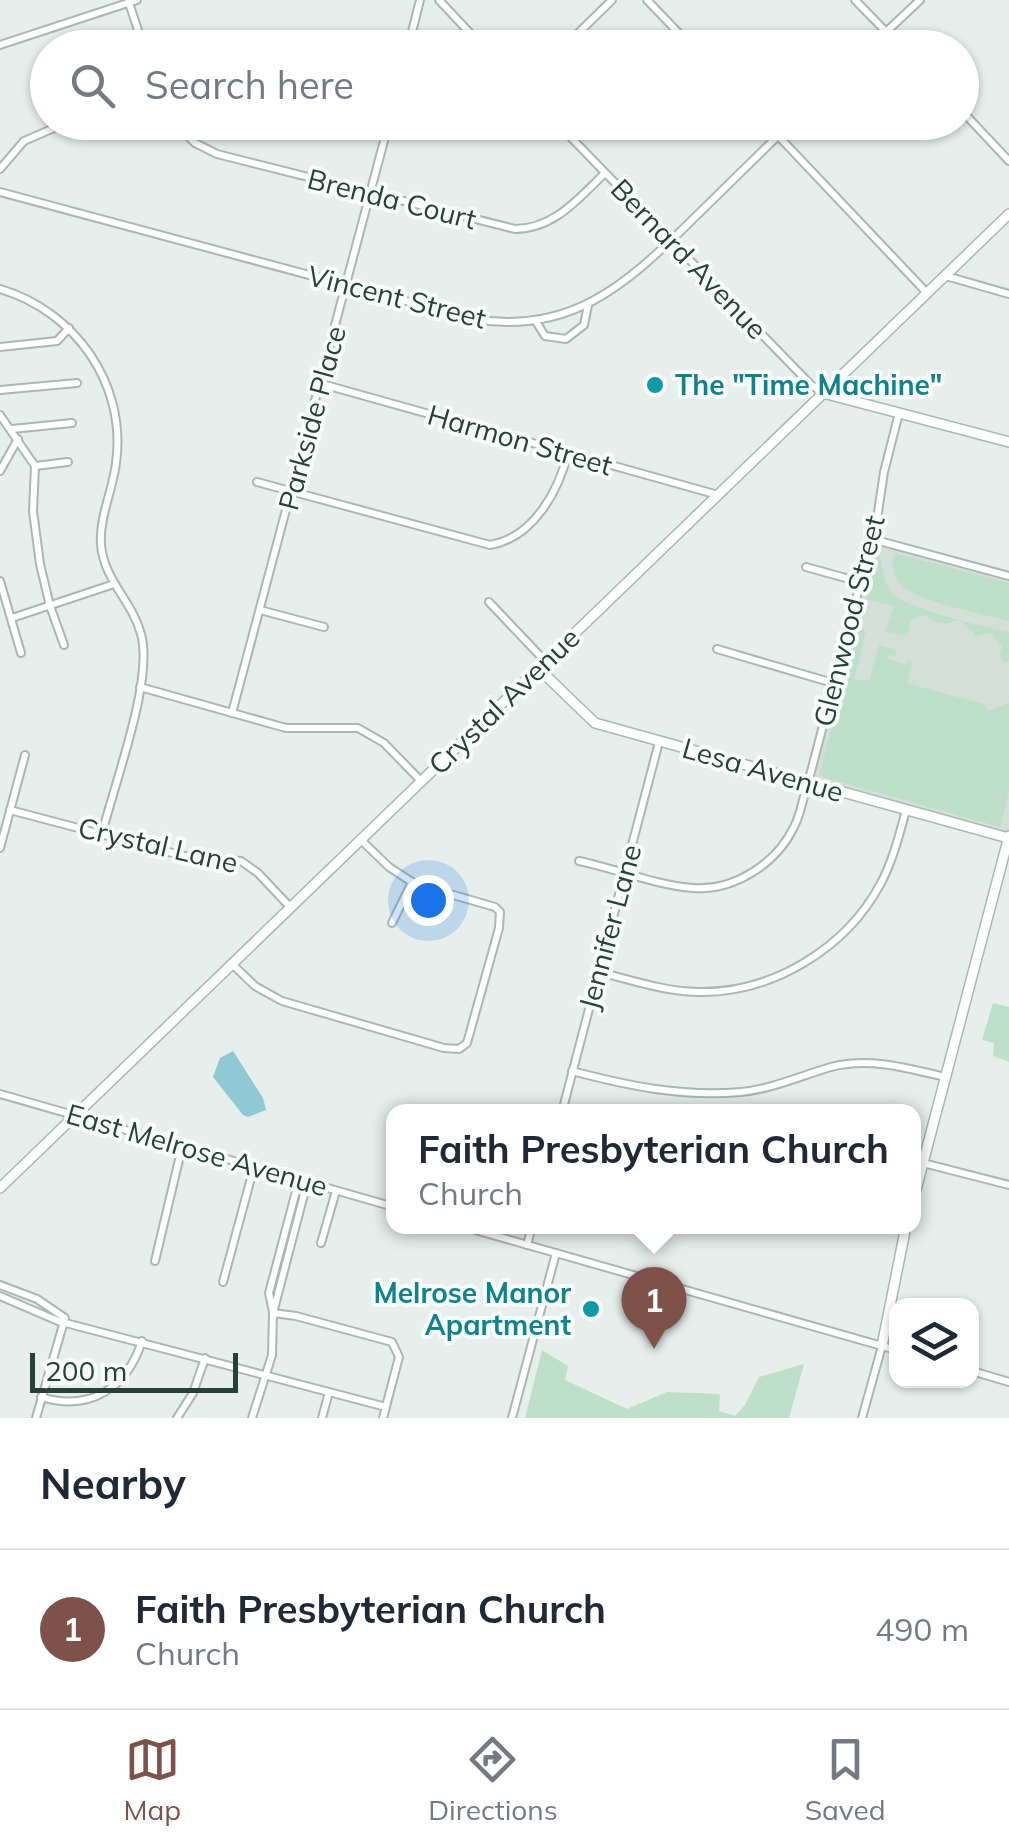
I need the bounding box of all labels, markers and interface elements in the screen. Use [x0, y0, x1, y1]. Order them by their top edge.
search box [30, 30, 979, 140]
icon: search [65, 58, 120, 113]
text: Search here [145, 61, 354, 109]
street label: Brenda Court [304, 161, 480, 236]
street label: Bernard Avenue [604, 171, 775, 346]
street label: Vincent Street [304, 257, 490, 336]
street label: Parkside Place [270, 322, 353, 514]
place label: The "Time Machine" [675, 367, 942, 402]
marker: The "Time Machine" [644, 374, 666, 396]
street label: Harmon Street [424, 396, 617, 483]
street label: Glenwood Street [805, 512, 892, 730]
street label: Crystal Avenue [421, 620, 587, 782]
street label: Lesa Avenue [679, 730, 848, 809]
street label: Crystal Lane [75, 809, 241, 880]
street label: Jennifer Lane [571, 841, 648, 1013]
your location [403, 875, 454, 926]
street label: East Melrose Avenue [63, 1096, 332, 1204]
popup [386, 1104, 921, 1234]
text: Faith Presbyterian Church [418, 1125, 889, 1173]
text: Church [418, 1173, 523, 1213]
pin: 1 [622, 1266, 686, 1349]
place label: Melrose Manor Apartment [373, 1275, 571, 1342]
marker: Melrose Manor Apartment [580, 1298, 602, 1320]
map controls [889, 1298, 979, 1388]
button: layers [889, 1298, 979, 1388]
scale bar [30, 1348, 238, 1392]
text: 200 m [45, 1353, 127, 1388]
text: Nearby [40, 1457, 186, 1510]
text: Faith Presbyterian Church [135, 1585, 606, 1633]
text: 1 [63, 1609, 82, 1649]
text: 490 m [875, 1609, 969, 1649]
text: Church [135, 1633, 240, 1673]
tab: Map [124, 1732, 181, 1827]
tab: Directions [428, 1732, 558, 1827]
tab: Saved [805, 1732, 885, 1827]

